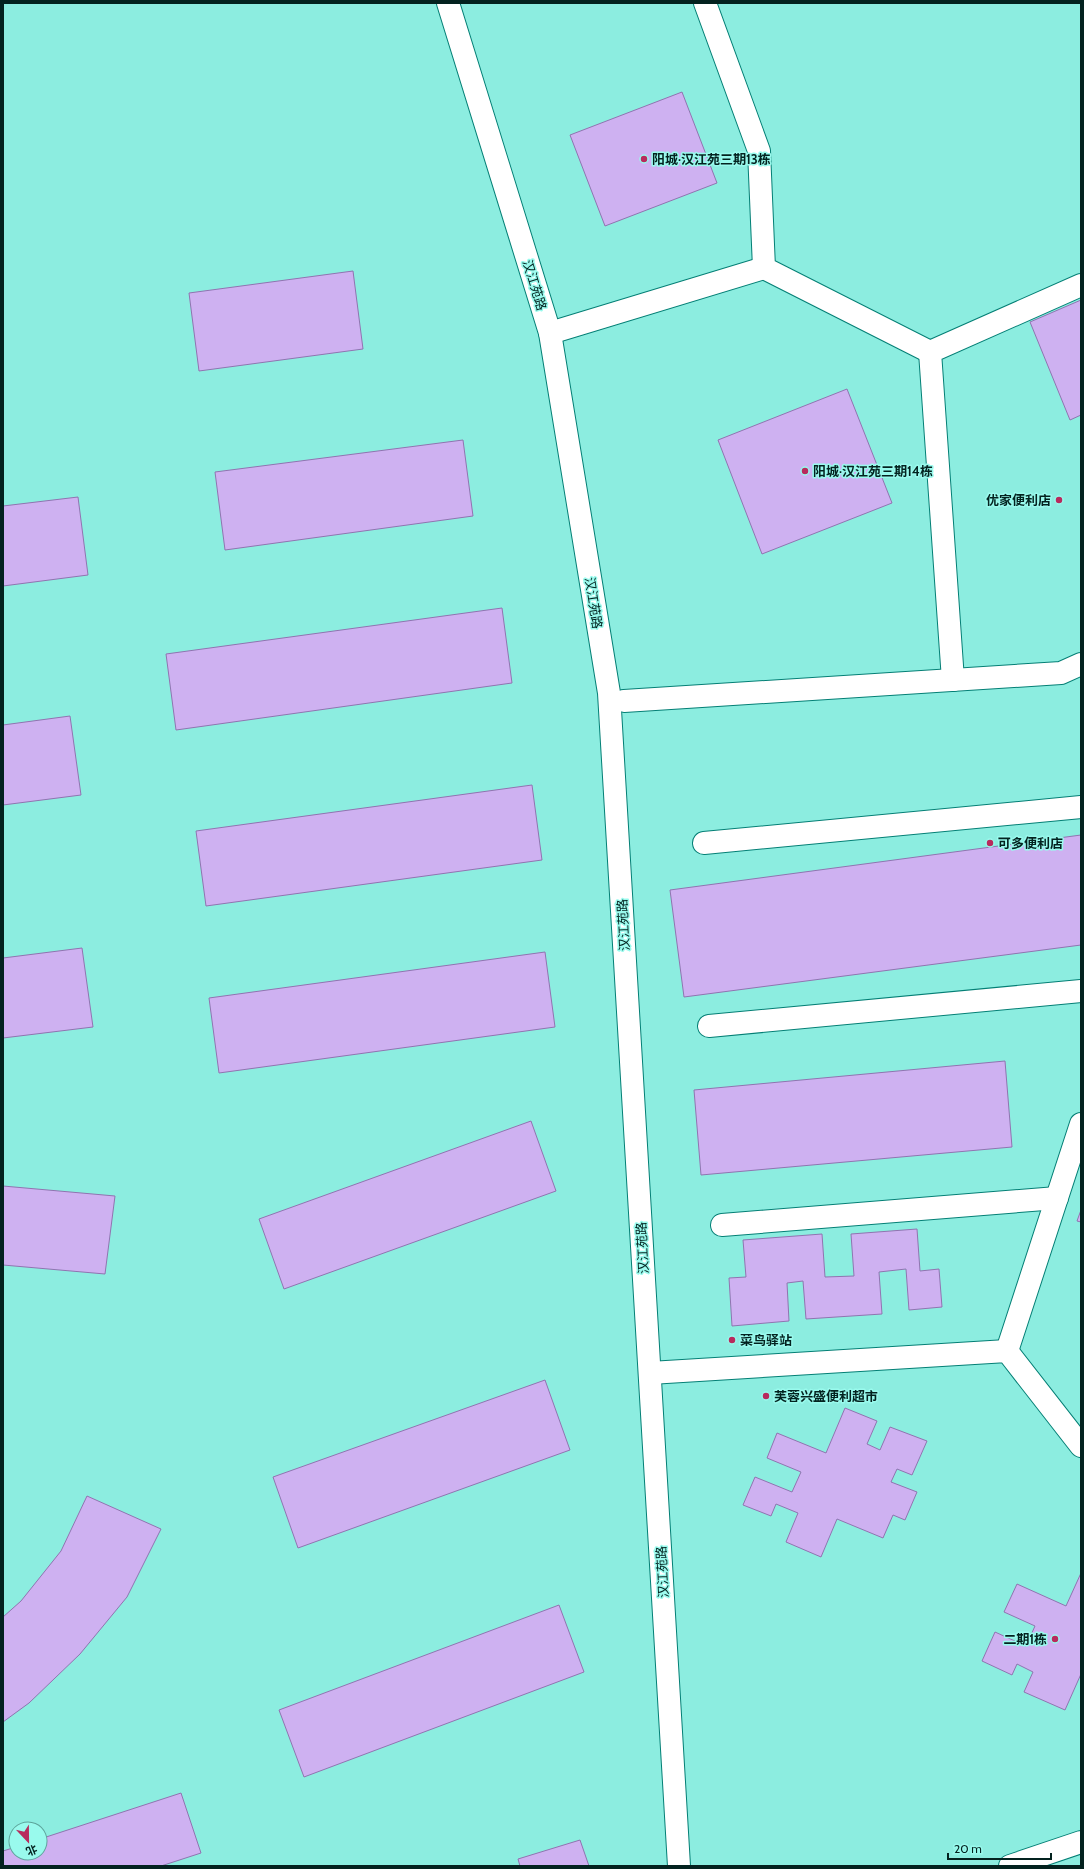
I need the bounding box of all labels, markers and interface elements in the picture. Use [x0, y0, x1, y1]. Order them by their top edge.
place label: 阳城·汉江苑三期13栋 [652, 151, 771, 167]
marker: 阳城·汉江苑三期13栋 [639, 154, 649, 164]
street label: 汉江苑路 [520, 258, 550, 312]
place label: 阳城·汉江苑三期14栋 [813, 463, 933, 479]
marker: 阳城·汉江苑三期14栋 [800, 466, 810, 476]
place label: 优家便利店 [986, 492, 1051, 508]
marker: 优家便利店 [1054, 495, 1064, 505]
street label: 汉江苑路 [582, 576, 606, 630]
place label: 可多便利店 [998, 835, 1063, 851]
marker: 可多便利店 [985, 838, 995, 848]
street label: 汉江苑路 [614, 899, 632, 951]
street label: 汉江苑路 [633, 1222, 651, 1274]
place label: 菜鸟驿站 [740, 1332, 792, 1348]
marker: 菜鸟驿站 [727, 1335, 737, 1345]
place label: 芙蓉兴盛便利超市 [774, 1388, 878, 1404]
marker: 芙蓉兴盛便利超市 [761, 1391, 771, 1401]
street label: 汉江苑路 [653, 1546, 671, 1598]
place label: 二期1栋 [1003, 1631, 1047, 1647]
marker: 二期1栋 [1050, 1634, 1060, 1644]
north arrow [8, 1821, 48, 1861]
scale bar [948, 1835, 1051, 1861]
text: 20 m [954, 1841, 982, 1856]
text: 北 [24, 1842, 39, 1859]

